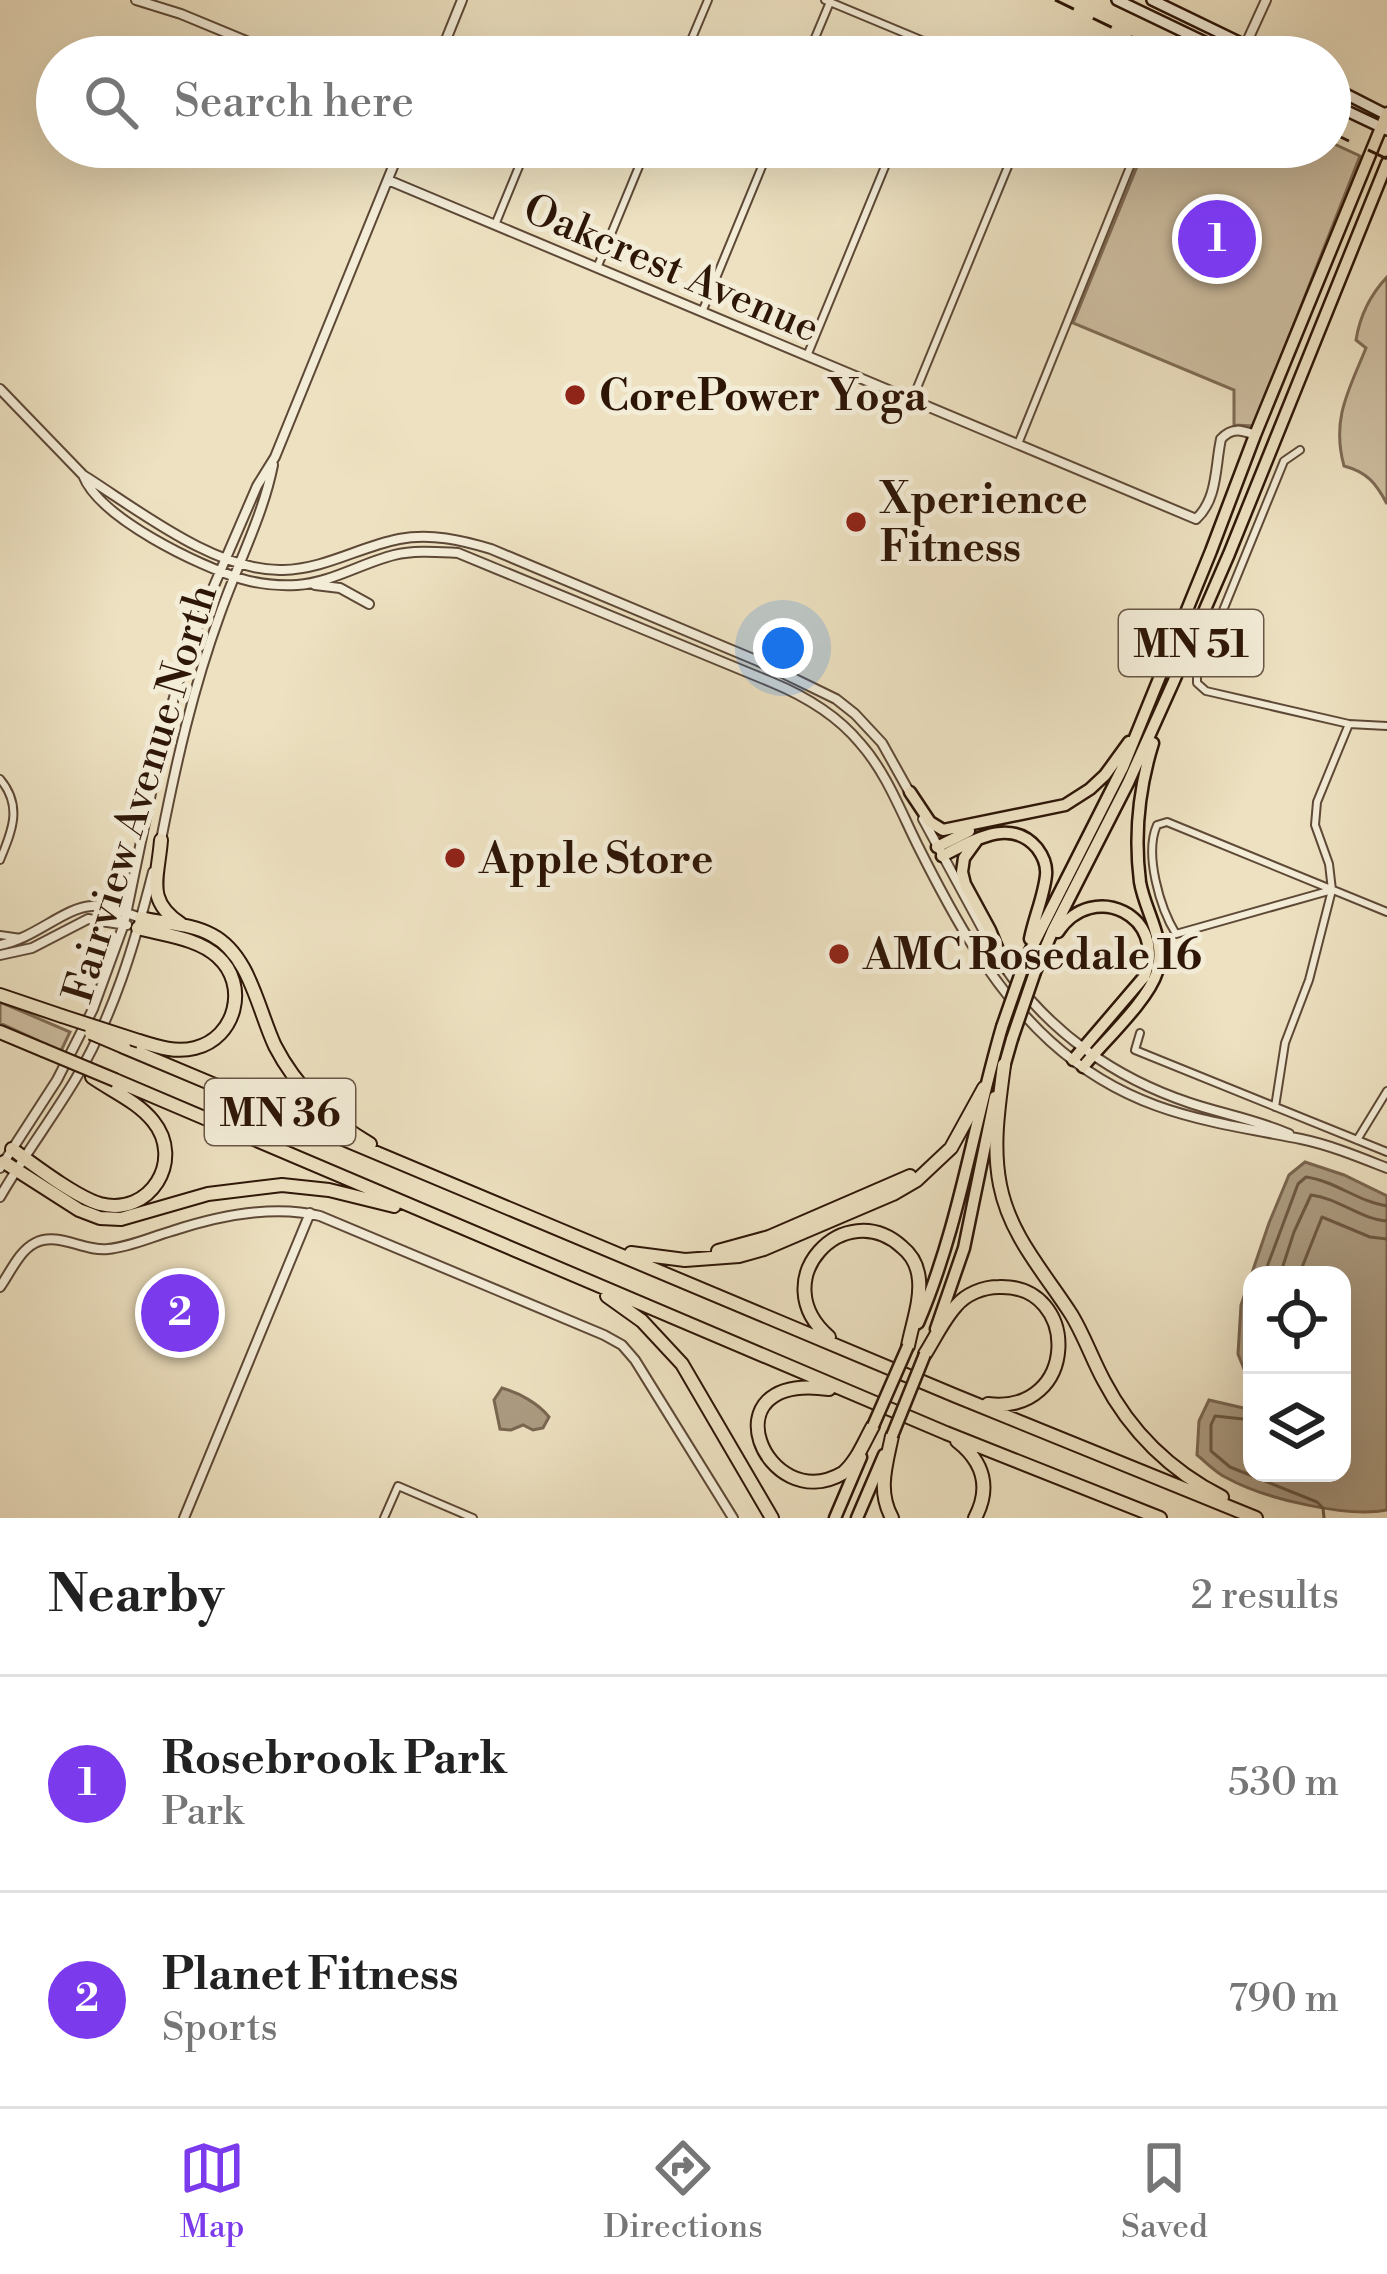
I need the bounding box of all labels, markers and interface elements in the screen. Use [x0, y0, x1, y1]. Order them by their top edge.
search box [36, 36, 1351, 168]
icon: search [78, 69, 144, 135]
text: Search here [174, 74, 414, 131]
street label: Oakcrest Avenue [515, 183, 827, 355]
pin: 1 [1178, 194, 1256, 284]
place label: CorePower Yoga [599, 371, 927, 424]
marker: CorePower Yoga [562, 382, 588, 408]
place label: Xperience Fitness [879, 474, 1087, 575]
marker: Xperience Fitness [843, 509, 869, 535]
street label: Fairview Avenue North [53, 578, 230, 1009]
road number: MN 51 [1119, 610, 1263, 676]
your location [753, 618, 813, 678]
place label: Apple Store [478, 834, 713, 887]
marker: Apple Store [442, 845, 468, 871]
place label: AMC Rosedale 16 [862, 930, 1202, 983]
marker: AMC Rosedale 16 [826, 941, 852, 967]
road number: MN 36 [205, 1079, 355, 1145]
map controls [1243, 1266, 1351, 1482]
button: locate [1243, 1266, 1351, 1374]
pin: 2 [141, 1268, 219, 1358]
button: layers [1243, 1374, 1351, 1482]
text: Nearby [48, 1564, 224, 1628]
text: 2 results [1191, 1572, 1339, 1621]
text: Rosebrook Park [162, 1731, 507, 1788]
text: 1 [78, 1759, 96, 1808]
text: 530 m [1228, 1759, 1339, 1808]
text: Park [162, 1788, 243, 1837]
text: Planet Fitness [162, 1947, 459, 2004]
text: 2 [75, 1975, 99, 2024]
text: 790 m [1228, 1975, 1339, 2024]
text: Sports [162, 2004, 278, 2053]
tab: Map [179, 2135, 245, 2248]
tab: Directions [604, 2135, 763, 2248]
tab: Saved [1121, 2135, 1208, 2248]

